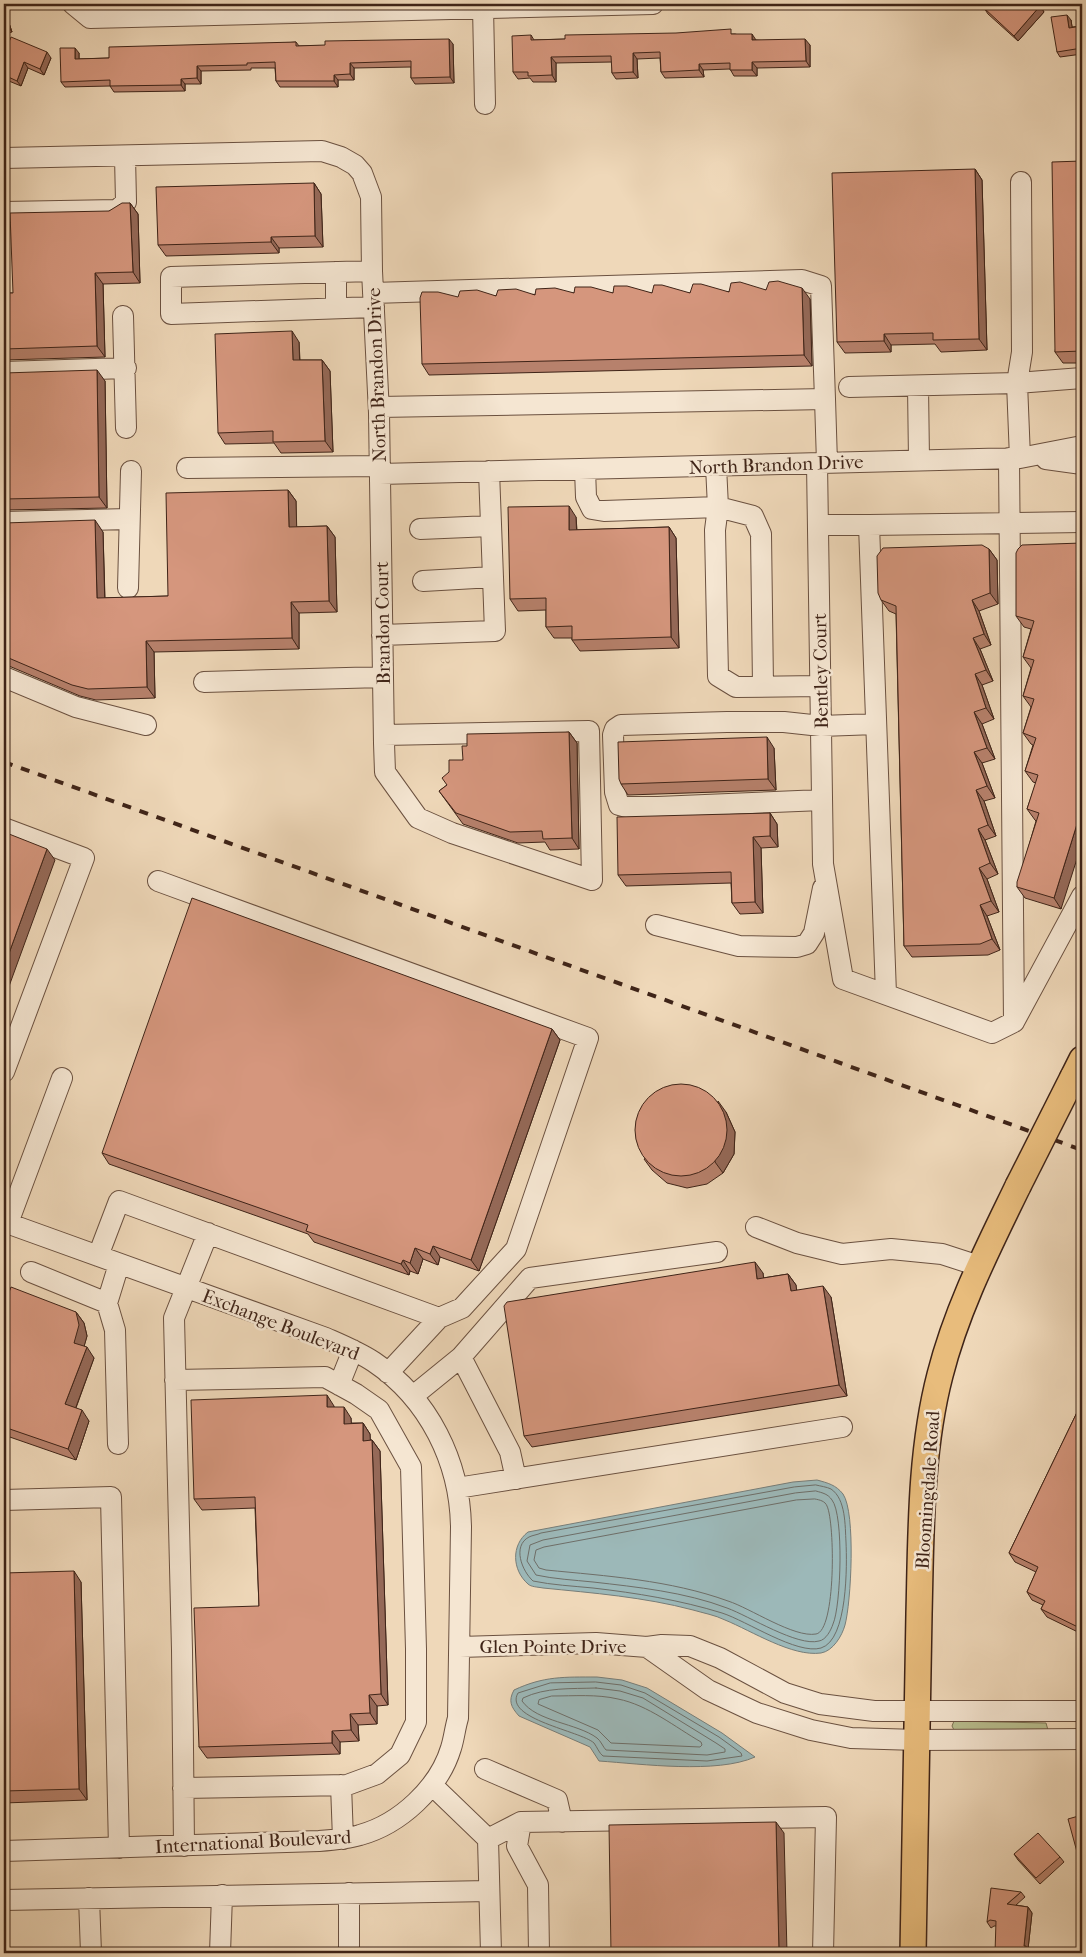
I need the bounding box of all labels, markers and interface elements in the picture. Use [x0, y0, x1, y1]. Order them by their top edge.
street label: North Brandon Drive [363, 287, 391, 463]
street label: North Brandon Drive [688, 451, 864, 479]
street label: Brandon Court [371, 561, 395, 685]
street label: Bentley Court [809, 613, 833, 729]
street label: Exchange Boulevard [199, 1285, 363, 1365]
street label: Bloomingdale Road [911, 1409, 945, 1570]
street label: Glen Pointe Drive [480, 1636, 626, 1658]
street label: International Boulevard [154, 1826, 352, 1858]

